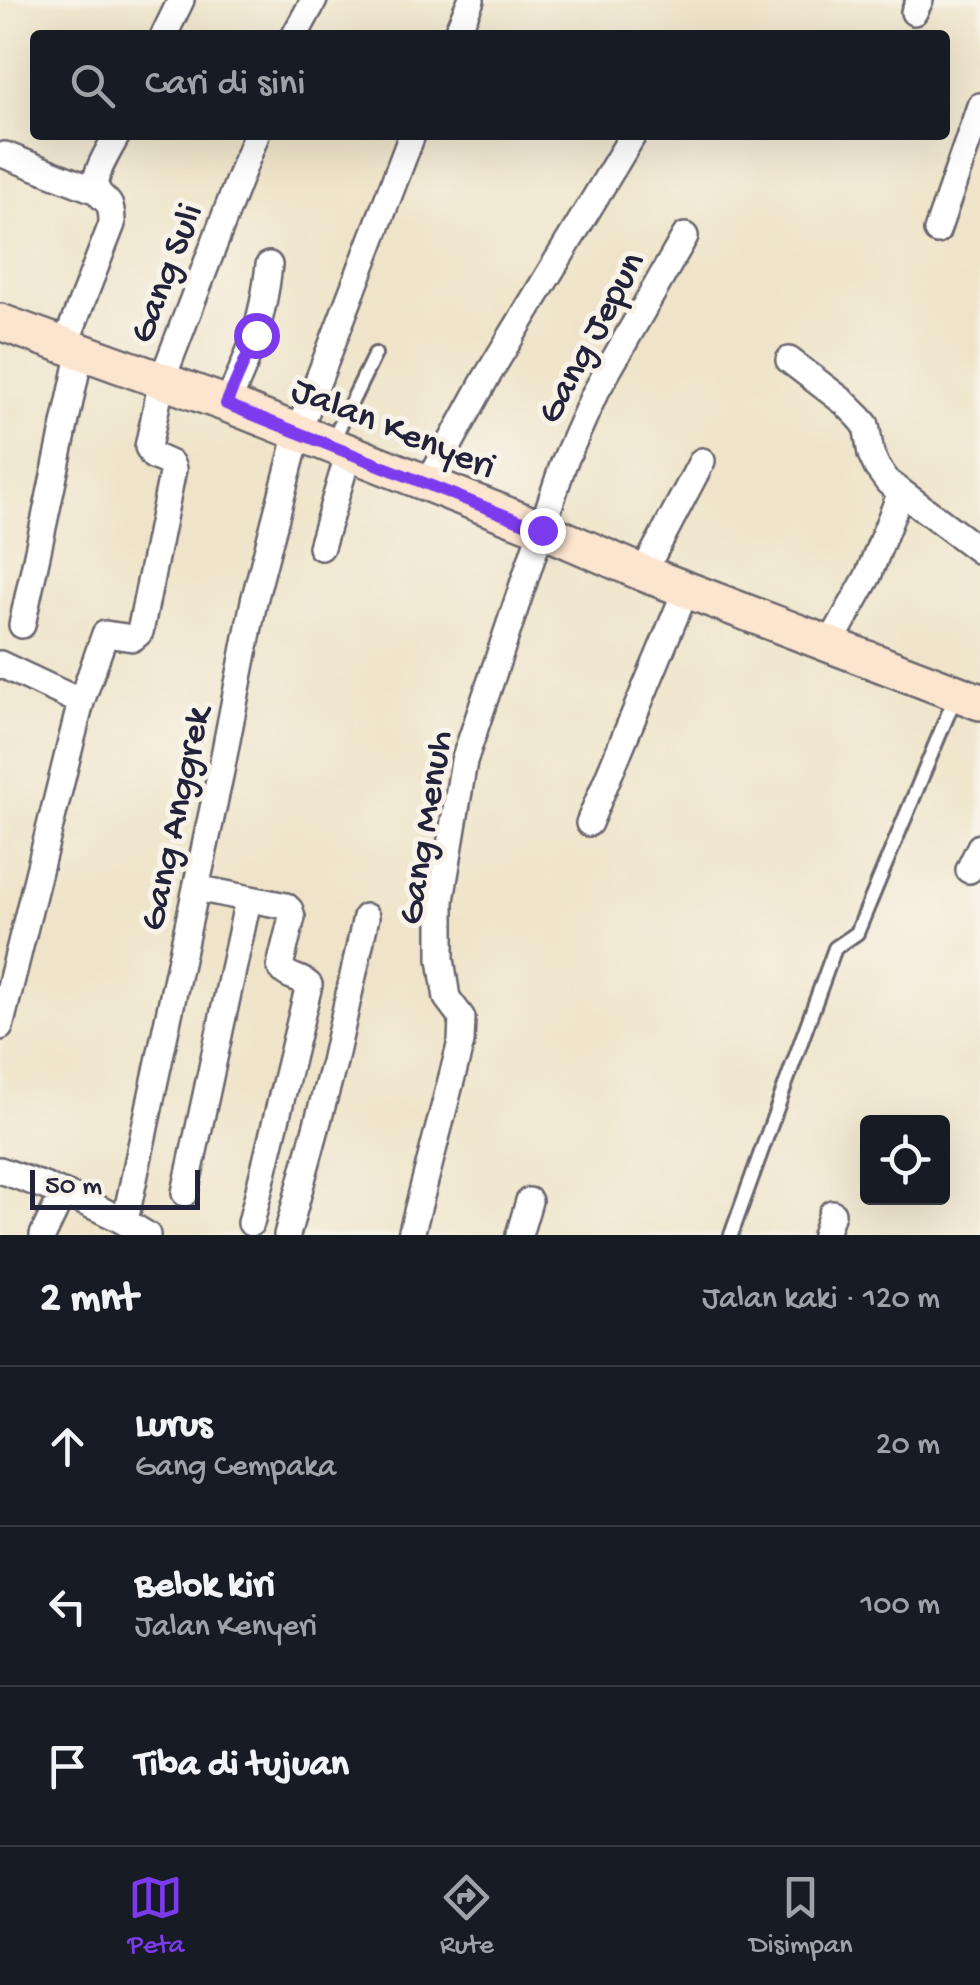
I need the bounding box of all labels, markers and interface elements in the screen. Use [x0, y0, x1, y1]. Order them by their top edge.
search box [30, 30, 950, 140]
icon: search [65, 58, 120, 113]
text: Cari di sini [145, 63, 305, 107]
street label: Gang Suli [122, 198, 215, 350]
street label: Gang Jepun [530, 245, 657, 432]
route start [234, 313, 280, 359]
street label: Jalan Kenyeri [284, 370, 501, 491]
route end [520, 508, 566, 554]
street label: Gang Anggrek [133, 700, 224, 935]
street label: Gang Menuh [391, 728, 465, 928]
map controls [860, 1115, 950, 1205]
button: locate [860, 1115, 950, 1205]
scale bar [30, 1165, 200, 1210]
text: 50 m [45, 1171, 102, 1204]
text: 2 mnt [40, 1276, 137, 1325]
text: Jalan kaki · 120 m [702, 1281, 940, 1319]
text: Lurus [135, 1405, 212, 1449]
icon: ahead [40, 1419, 95, 1474]
text: 20 m [876, 1427, 940, 1465]
text: Gang Cempaka [135, 1449, 336, 1487]
text: Belok kiri [135, 1565, 275, 1609]
icon: left [40, 1579, 95, 1634]
text: 100 m [860, 1587, 940, 1625]
text: Jalan Kenyeri [135, 1609, 317, 1647]
icon: arrive [40, 1739, 95, 1794]
text: Tiba di tujuan [135, 1744, 349, 1788]
tab: Peta [127, 1870, 184, 1963]
tab: Rute [439, 1870, 494, 1963]
tab: Disimpan [749, 1870, 853, 1963]

